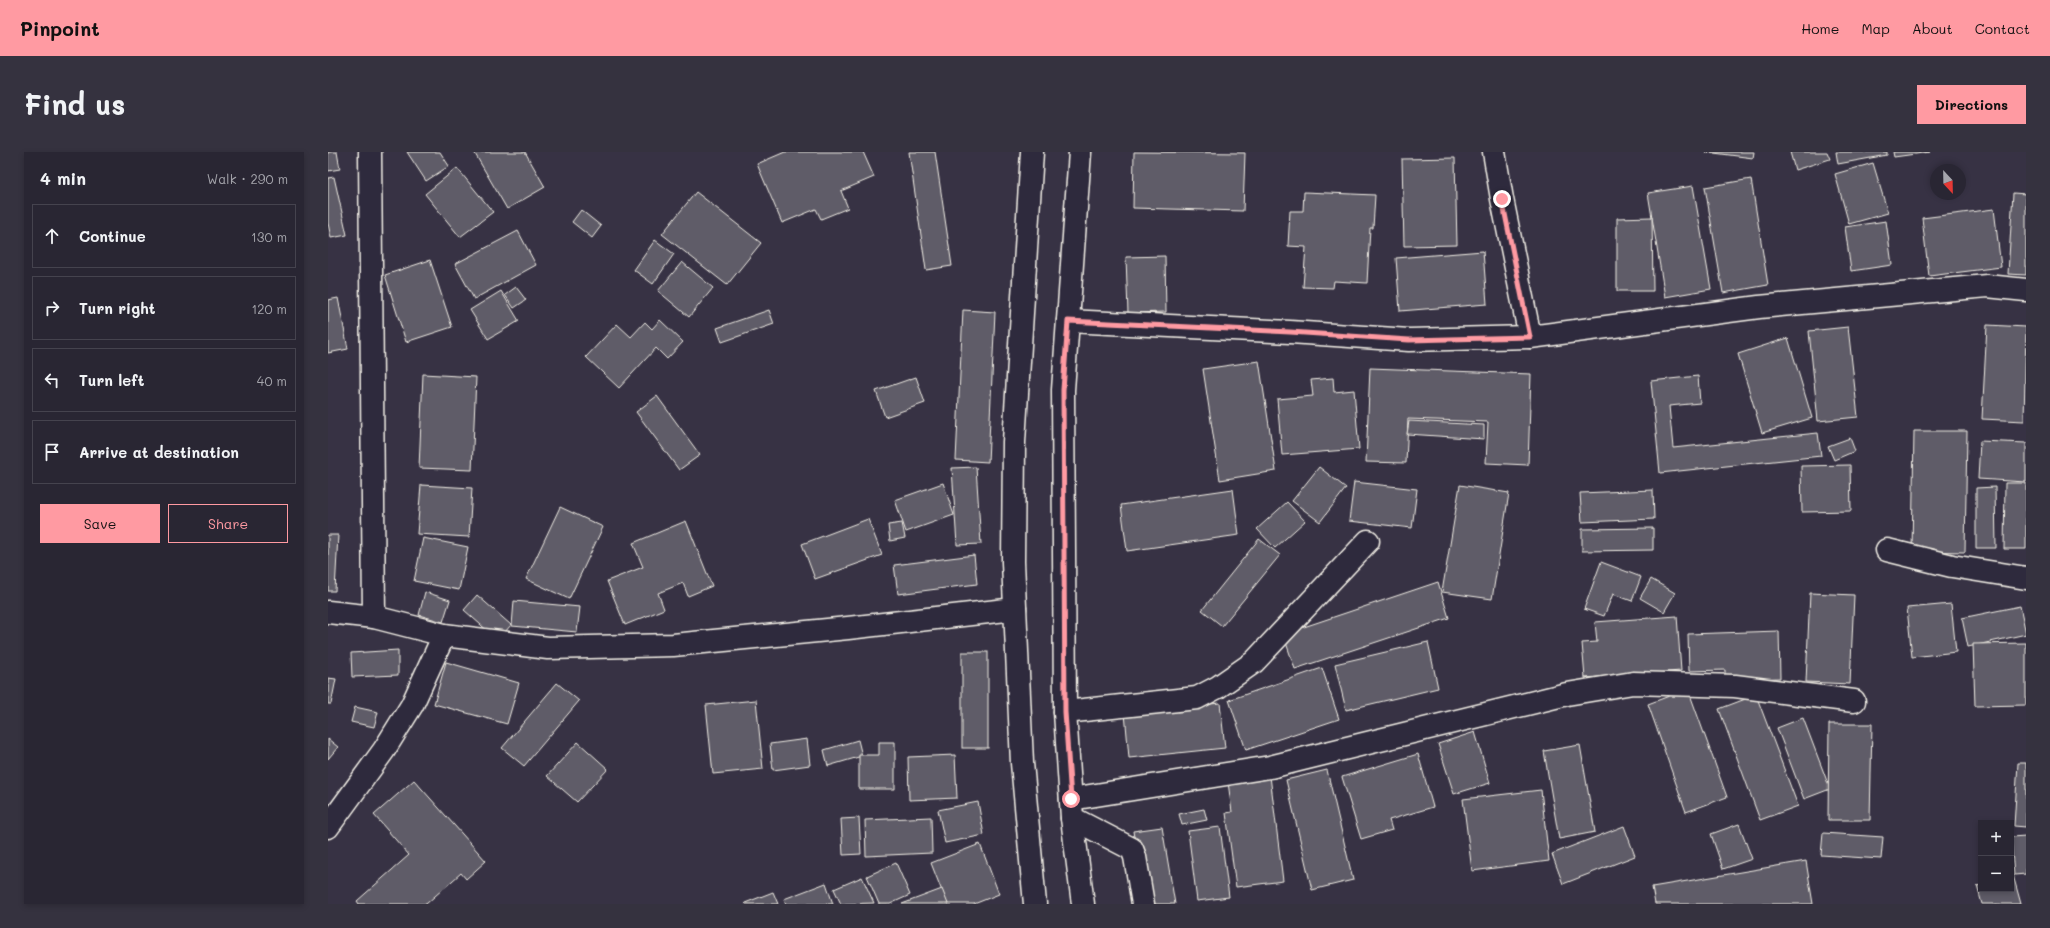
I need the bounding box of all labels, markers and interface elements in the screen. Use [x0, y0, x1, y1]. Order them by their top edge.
text: Pinpoint [20, 16, 100, 41]
text: Home [1801, 19, 1839, 38]
text: Map [1861, 19, 1890, 38]
text: About [1912, 19, 1953, 38]
text: Contact [1975, 19, 2030, 38]
button: Directions [1917, 85, 2026, 124]
text: Find us [24, 86, 125, 122]
north arrow [1930, 164, 1966, 200]
text: 4 min [40, 167, 86, 189]
text: Walk · 290 m [207, 170, 288, 187]
route end [1493, 190, 1511, 208]
icon: ahead [41, 225, 63, 247]
text: Continue [79, 226, 146, 246]
text: 130 m [251, 228, 287, 245]
icon: right [41, 297, 63, 319]
text: Turn right [79, 298, 156, 318]
text: 120 m [251, 300, 287, 317]
icon: left [41, 369, 63, 391]
text: Turn left [79, 370, 144, 390]
text: 40 m [257, 372, 287, 389]
icon: arrive [41, 441, 63, 463]
text: Arrive at destination [79, 442, 239, 462]
button: Save [40, 504, 160, 543]
button: Share [168, 504, 288, 543]
route start [1062, 790, 1080, 808]
map controls [1978, 820, 2014, 892]
button: + [1978, 820, 2014, 856]
button: − [1978, 856, 2014, 892]

